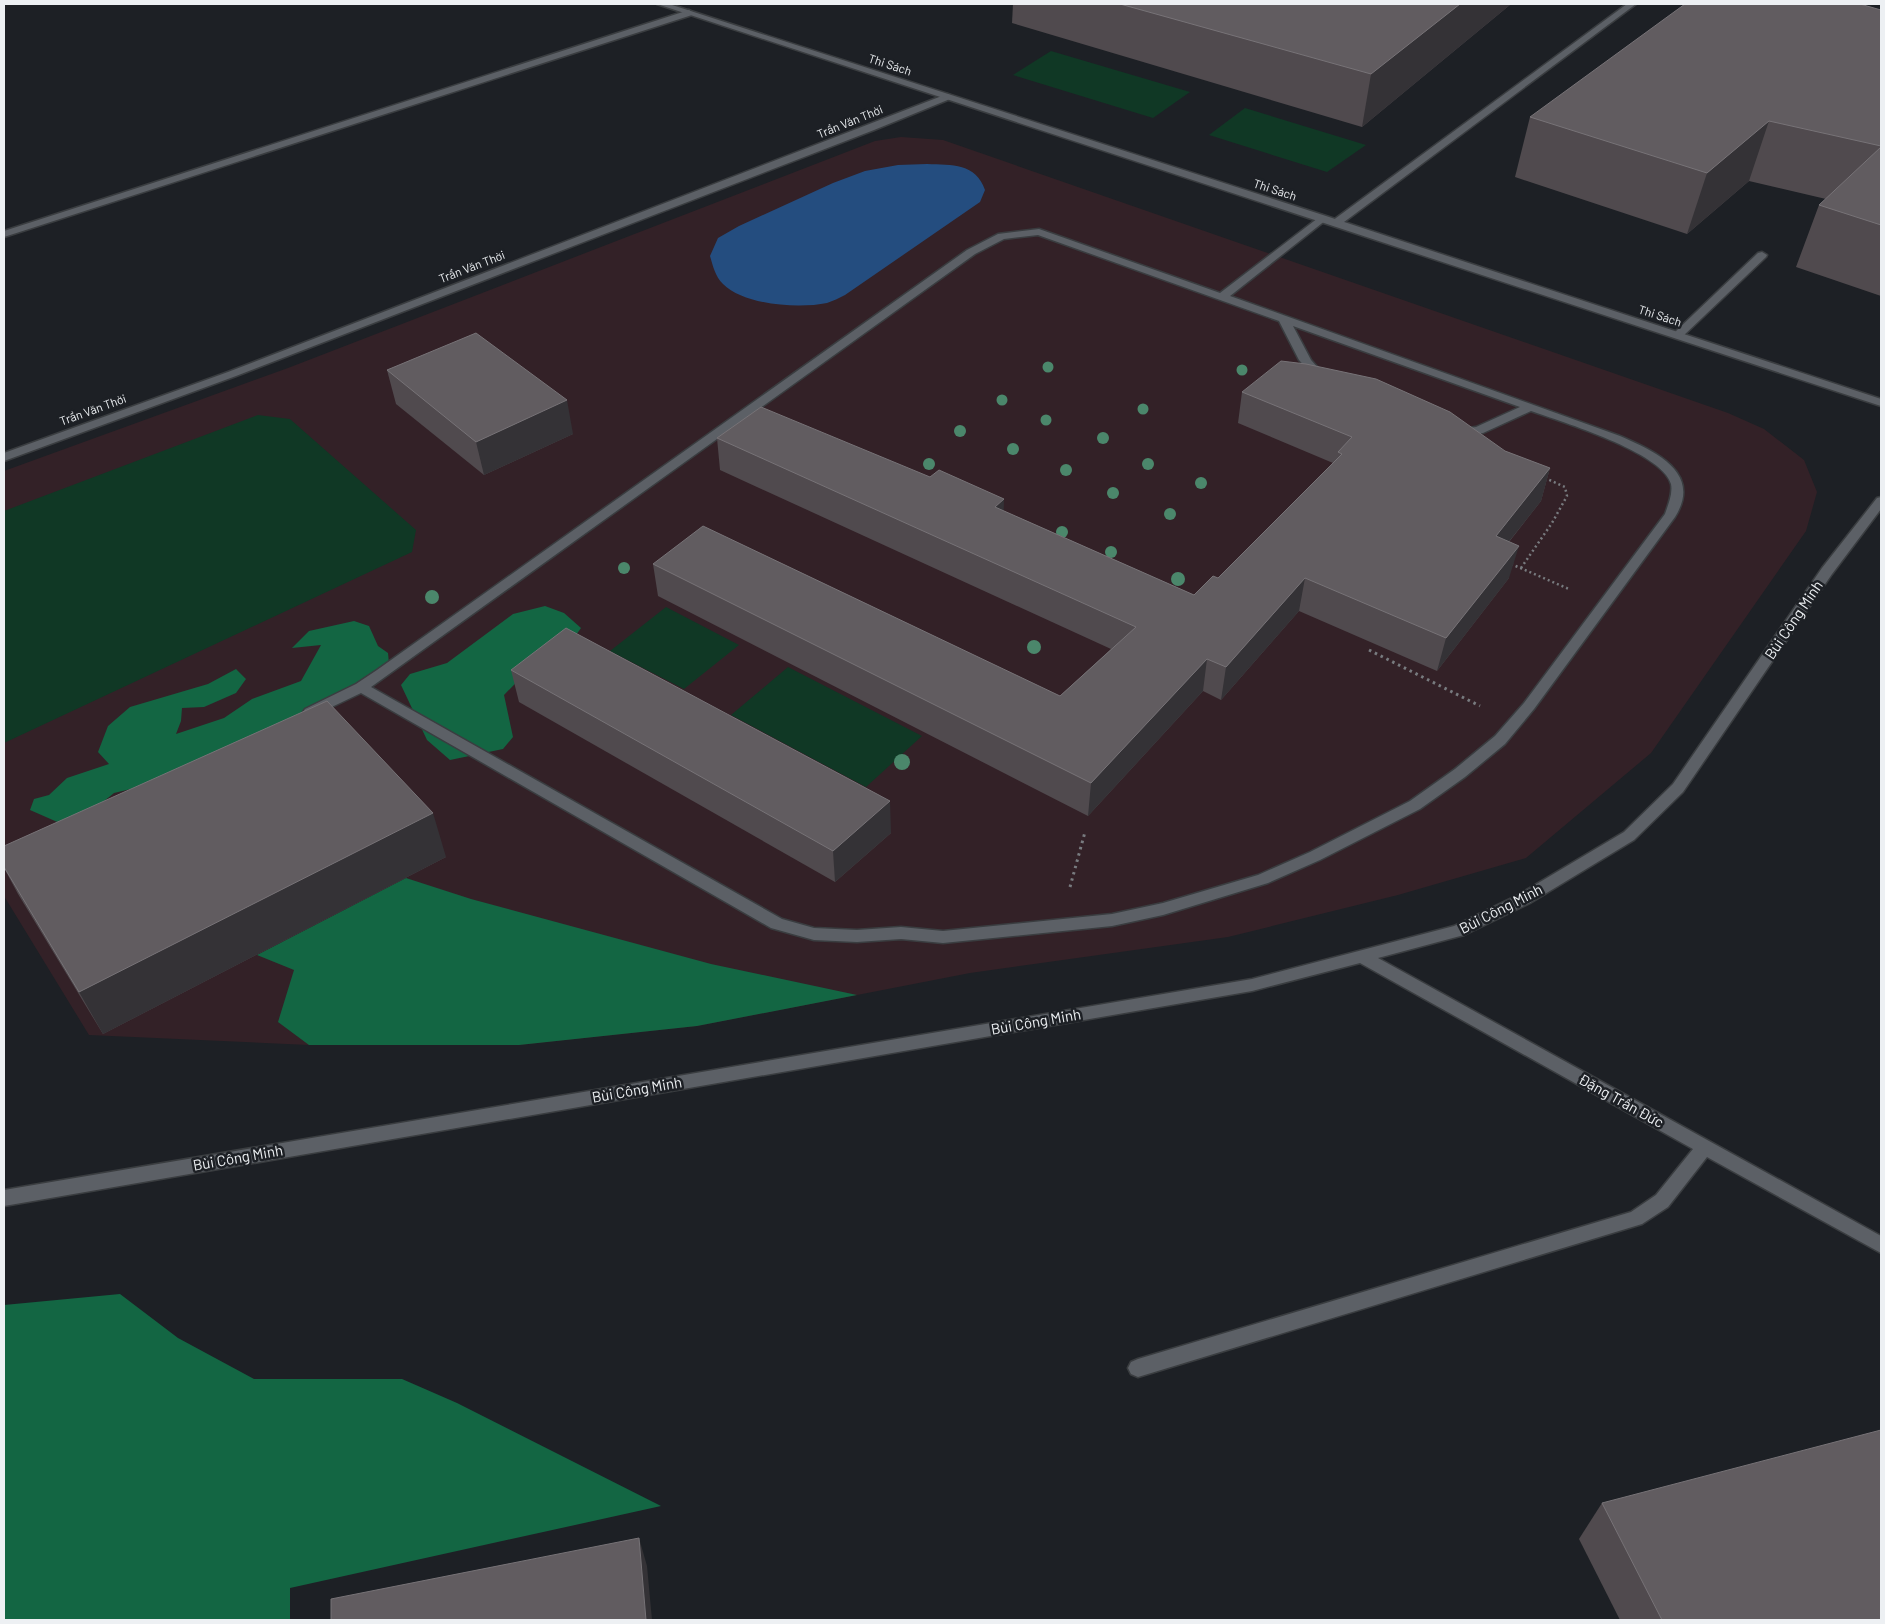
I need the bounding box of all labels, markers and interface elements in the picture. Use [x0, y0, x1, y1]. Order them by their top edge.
street label: Thi Sách [867, 51, 914, 78]
street label: Trần Văn Thời [815, 102, 885, 141]
street label: Thi Sách [1252, 176, 1299, 203]
street label: Trần Văn Thời [437, 247, 507, 285]
street label: Thi Sách [1637, 302, 1684, 329]
street label: Trần Văn Thời [58, 391, 128, 428]
street label: Bùi Công Minh [1760, 577, 1826, 662]
street label: Bùi Công Minh [1456, 879, 1545, 937]
street label: Bùi Công Minh [989, 1004, 1082, 1038]
street label: Đặng Trần Đức [1576, 1069, 1667, 1131]
street label: Bùi Công Minh [590, 1072, 683, 1106]
street label: Bùi Công Minh [191, 1140, 284, 1174]

